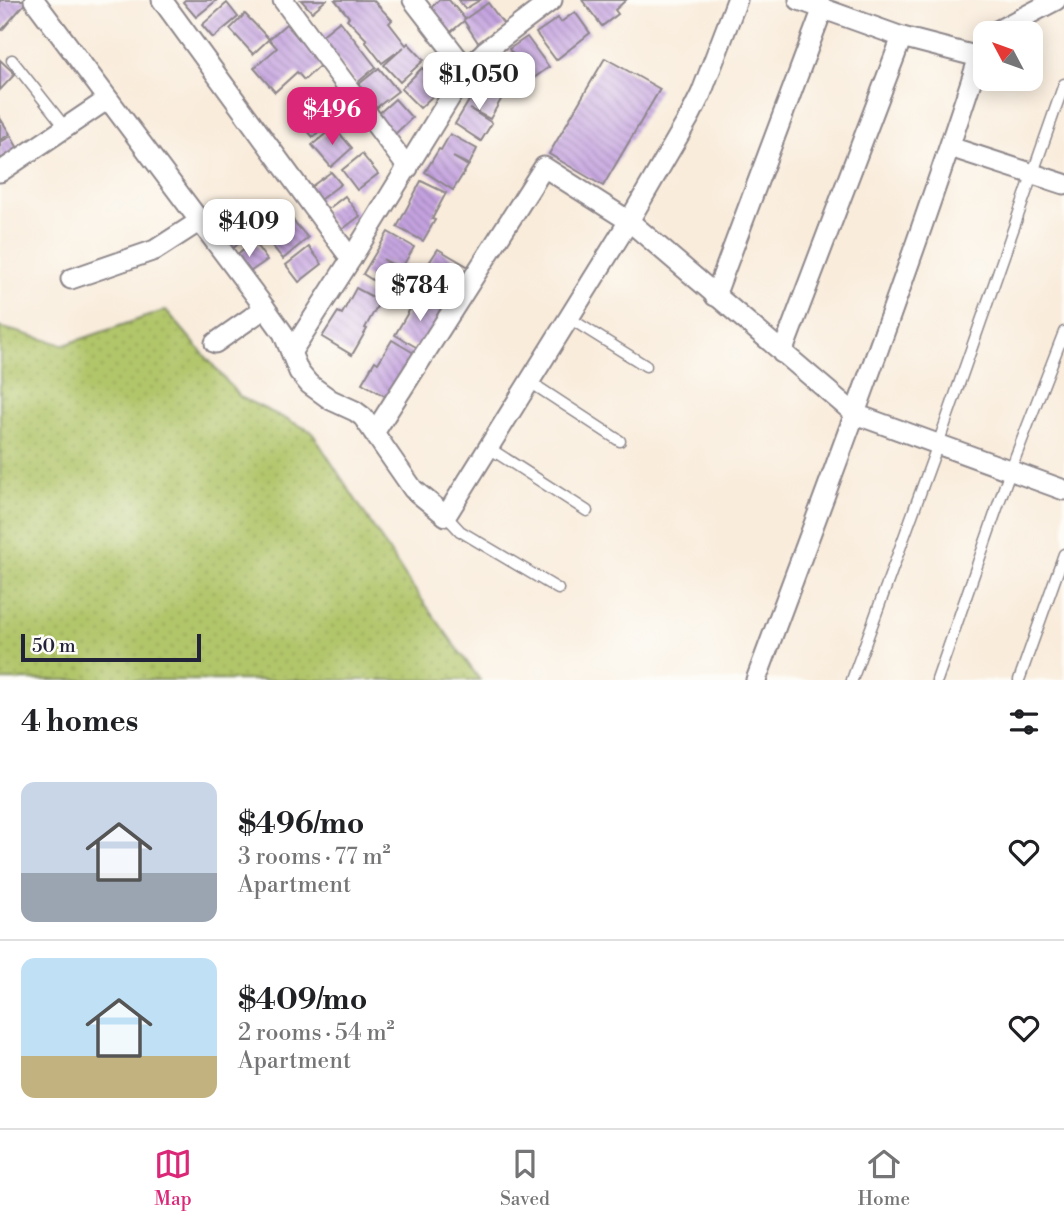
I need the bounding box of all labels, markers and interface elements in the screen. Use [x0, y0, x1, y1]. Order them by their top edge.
north arrow [973, 21, 1043, 91]
map controls [973, 21, 1043, 91]
pin: $1,050 [422, 52, 536, 112]
text: $1,050 [439, 61, 519, 89]
pin: $496 [291, 88, 373, 147]
text: $496 [303, 96, 361, 124]
pin: $409 [208, 200, 290, 259]
text: $409 [219, 208, 279, 236]
pin: $784 [379, 264, 461, 323]
text: $784 [391, 272, 449, 300]
scale bar [21, 631, 201, 663]
text: 50 m [32, 634, 76, 658]
text: 4 homes [21, 703, 138, 741]
icon: filters [1005, 703, 1043, 741]
text: $496/mo [238, 805, 364, 843]
icon: home [77, 810, 161, 894]
icon: heart [1005, 833, 1043, 871]
text: 3 rooms · 77 m² [238, 843, 391, 871]
text: Apartment [238, 871, 351, 899]
text: $409/mo [238, 981, 367, 1019]
icon: home [77, 986, 161, 1070]
icon: heart [1005, 1009, 1043, 1047]
text: 2 rooms · 54 m² [238, 1019, 395, 1047]
text: Apartment [238, 1047, 351, 1075]
tab: Map [154, 1145, 192, 1211]
tab: Saved [500, 1145, 550, 1211]
tab: Home [858, 1145, 910, 1211]

